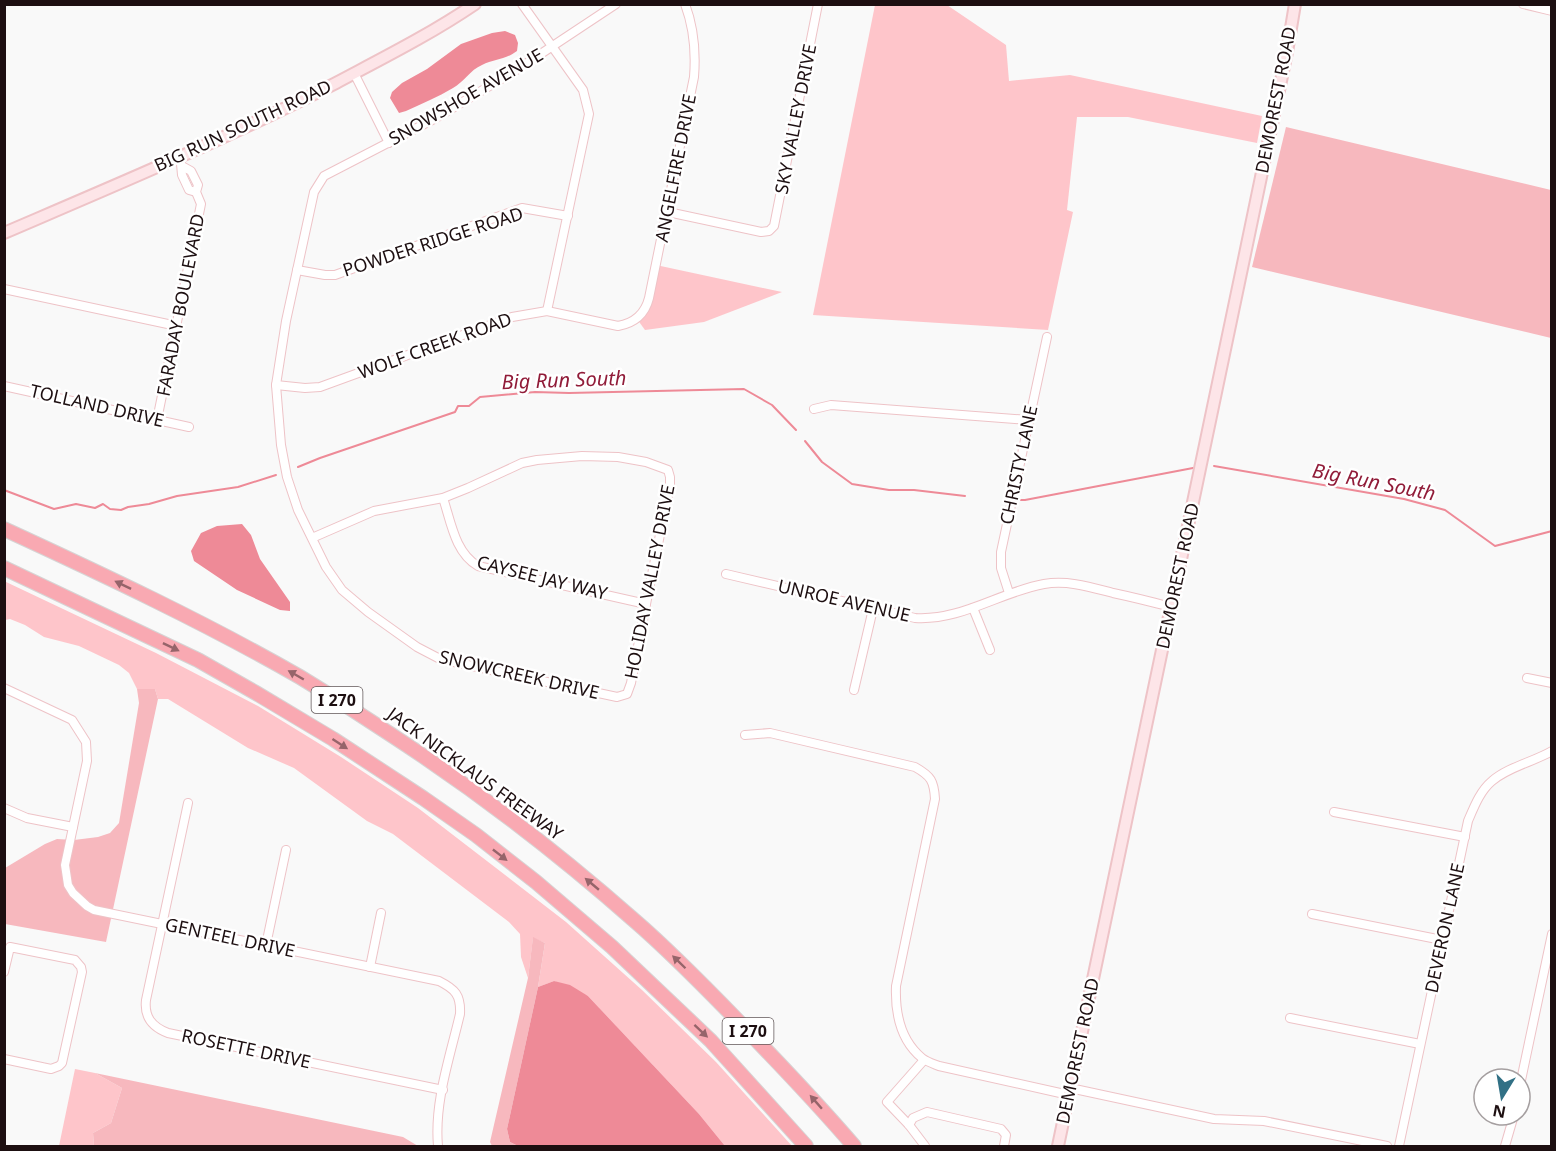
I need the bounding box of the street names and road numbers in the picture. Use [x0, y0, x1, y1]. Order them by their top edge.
street label: DEMOREST ROAD [1249, 24, 1301, 175]
street label: SNOWSHOE AVENUE [384, 42, 547, 150]
street label: SKY VALLEY DRIVE [769, 42, 821, 196]
street label: BIG RUN SOUTH ROAD [150, 73, 335, 177]
street label: ANGELFIRE DRIVE [649, 92, 701, 244]
street label: POWDER RIDGE ROAD [339, 201, 526, 282]
street label: FARADAY BOULEVARD [151, 211, 209, 398]
street label: WOLF CREEK ROAD [354, 306, 515, 384]
street label: TOLLAND DRIVE [28, 378, 167, 432]
street label: CHRISTY LANE [994, 403, 1042, 527]
street label: HOLIDAY VALLEY DRIVE [618, 483, 680, 681]
street label: DEMOREST ROAD [1150, 501, 1204, 651]
street label: CAYSEE JAY WAY [475, 549, 611, 605]
street label: UNROE AVENUE [776, 573, 913, 627]
street label: SNOWCREEK DRIVE [437, 644, 602, 704]
road number: I 270 [312, 687, 362, 713]
street label: JACK NICKLAUS FREEWAY [381, 700, 569, 845]
street label: DEVERON LANE [1419, 861, 1470, 995]
street label: GENTEEL DRIVE [163, 912, 297, 963]
street label: DEMOREST ROAD [1050, 976, 1104, 1126]
road number: I 270 [722, 1018, 774, 1044]
street label: ROSETTE DRIVE [179, 1023, 313, 1073]

